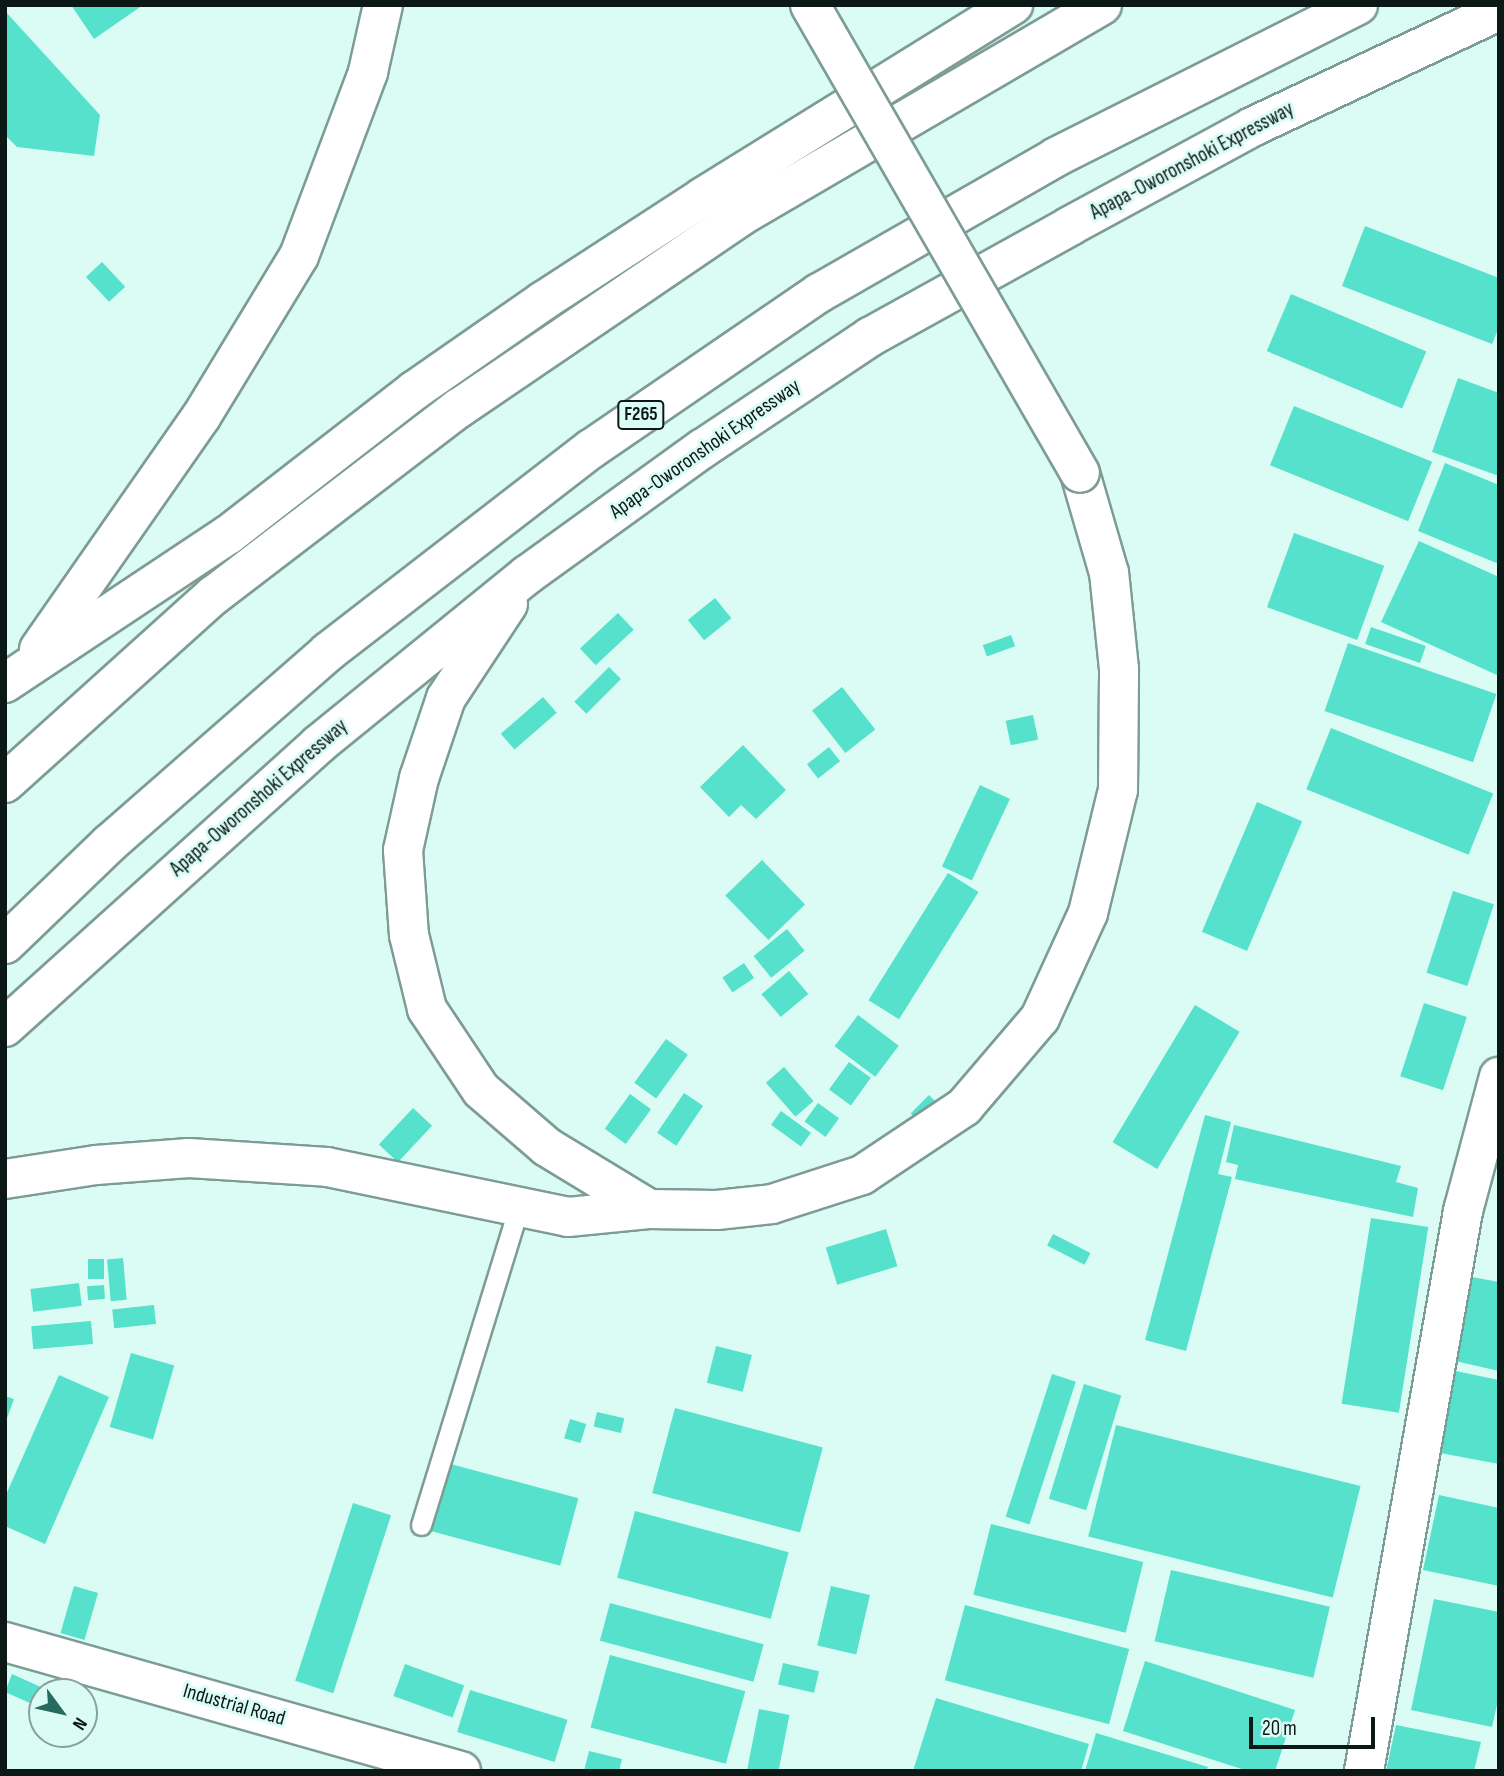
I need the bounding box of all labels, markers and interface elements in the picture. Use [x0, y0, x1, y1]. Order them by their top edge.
street label: Apapa-Oworonshoki Expressway [1086, 97, 1298, 225]
street label: Apapa-Oworonshoki Expressway [605, 374, 805, 524]
road number: F265 [616, 400, 666, 430]
street label: Apapa-Oworonshoki Expressway [165, 714, 353, 882]
north arrow [28, 1678, 98, 1748]
street label: Industrial Road [180, 1678, 288, 1732]
scale bar [1252, 1702, 1378, 1746]
text: N [67, 1713, 92, 1734]
text: 20 m [1262, 1716, 1297, 1741]

